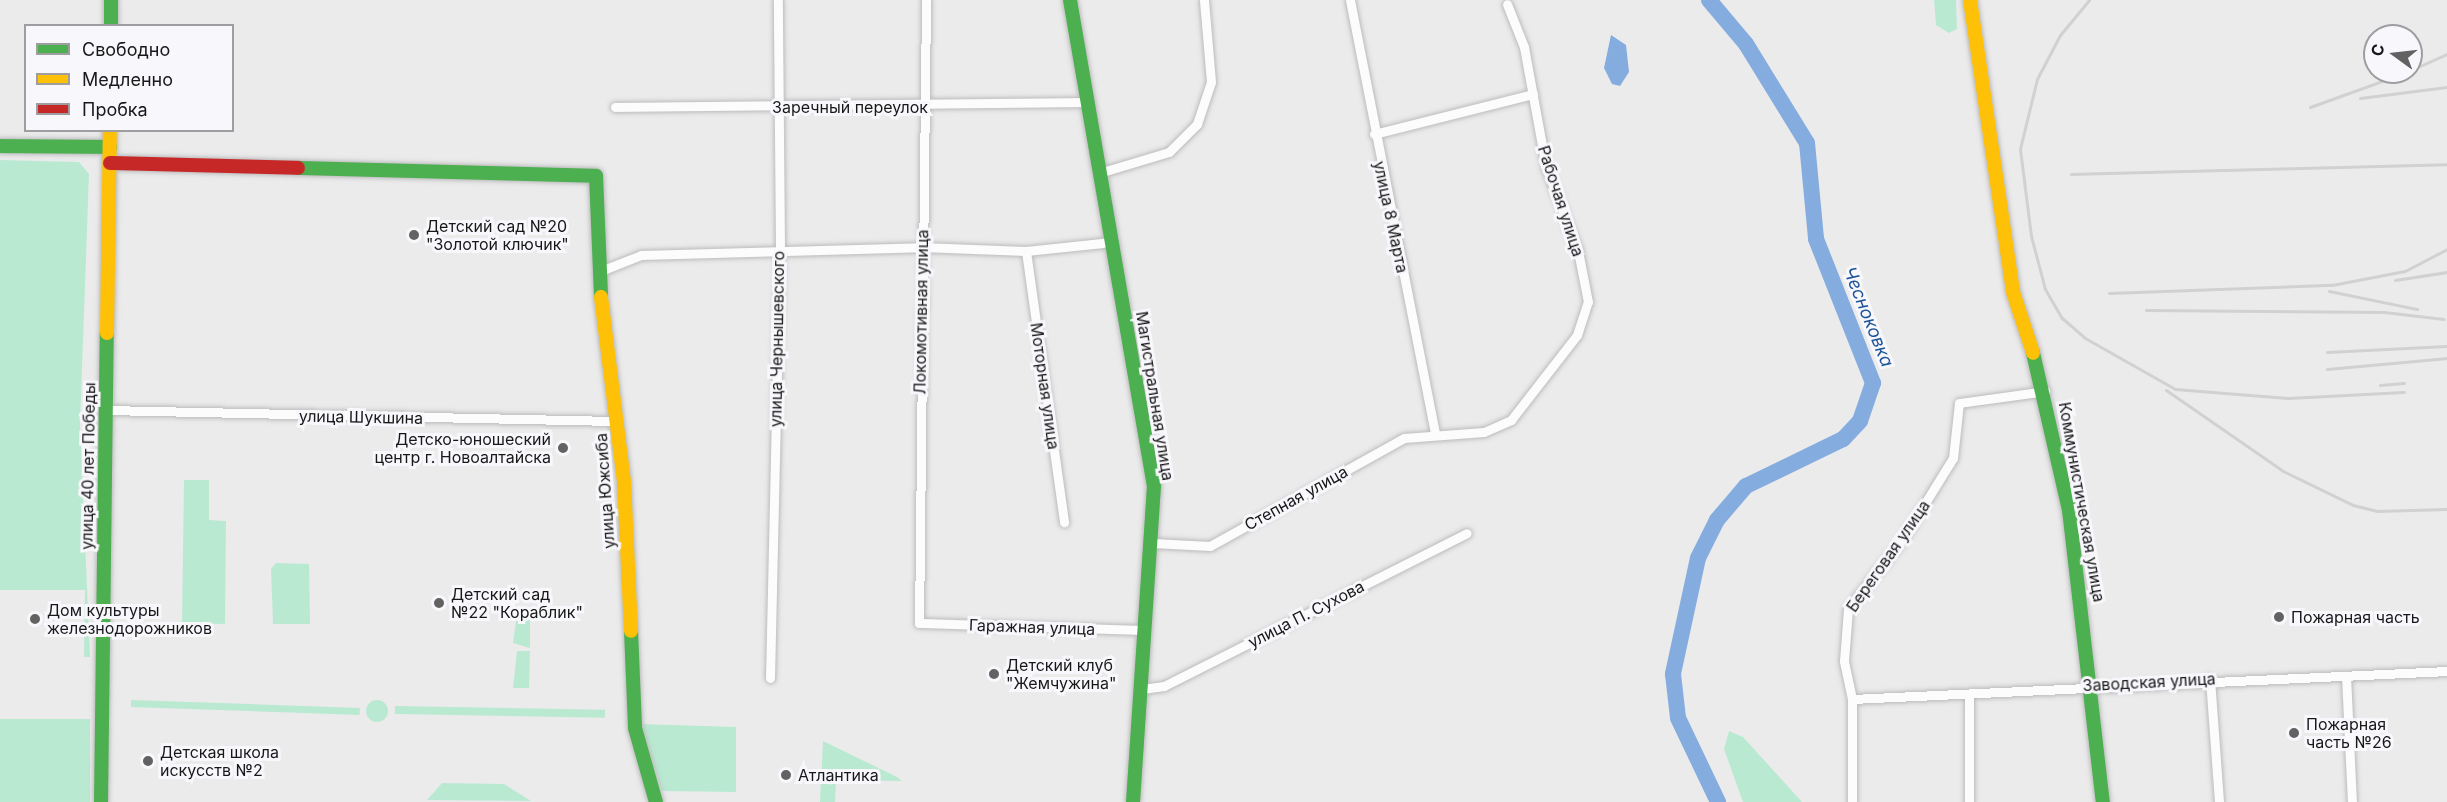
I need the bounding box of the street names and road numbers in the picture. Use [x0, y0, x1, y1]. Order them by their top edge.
street label: Заречный переулок [772, 97, 928, 117]
street label: Рабочая улица [1534, 143, 1588, 259]
street label: улица 8 Марта [1370, 159, 1412, 275]
street label: Локомотивная улица [910, 229, 932, 395]
street label: улица Чернышевского [766, 251, 788, 427]
street label: Магистральная улица [1132, 310, 1178, 482]
street label: Моторная улица [1027, 321, 1063, 451]
street label: улица 40 лет Победы [77, 382, 99, 550]
street label: Коммунистическая улица [2055, 400, 2109, 604]
street label: улица Шукшина [299, 406, 423, 428]
street label: улица Южсиба [591, 433, 619, 549]
street label: Степная улица [1241, 462, 1351, 534]
street label: Береговая улица [1842, 496, 1934, 616]
street label: улица П. Сухова [1245, 576, 1367, 652]
street label: Гаражная улица [969, 615, 1095, 639]
street label: Заводская улица [2082, 669, 2216, 695]

